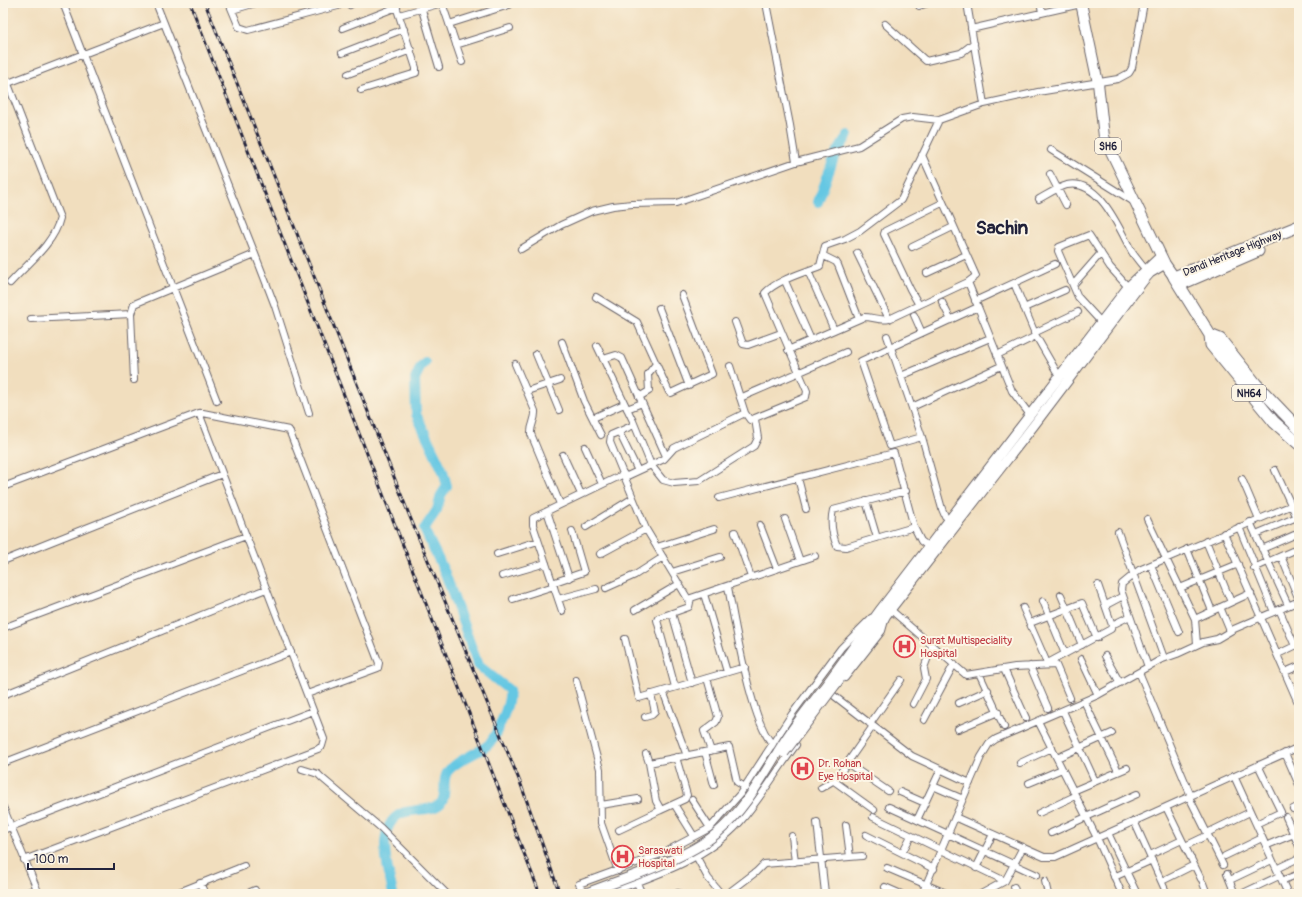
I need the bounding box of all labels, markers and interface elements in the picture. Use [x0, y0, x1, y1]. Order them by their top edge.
road number: SH6 [1095, 138, 1121, 154]
district label: Sachin [976, 216, 1029, 240]
street label: Dandi Heritage Highway [1181, 228, 1284, 279]
road number: NH64 [1232, 385, 1266, 401]
hospital icon: Surat Multispeciality Hospital [891, 633, 917, 659]
place label: Surat Multispeciality Hospital [920, 634, 1012, 660]
hospital icon: Dr. Rohan Eye Hospital [789, 756, 815, 782]
place label: Dr. Rohan Eye Hospital [818, 757, 873, 783]
hospital icon: Saraswati Hospital [610, 843, 636, 869]
place label: Saraswati Hospital [638, 844, 682, 870]
scale bar [28, 845, 114, 871]
text: 100 m [34, 852, 69, 867]

